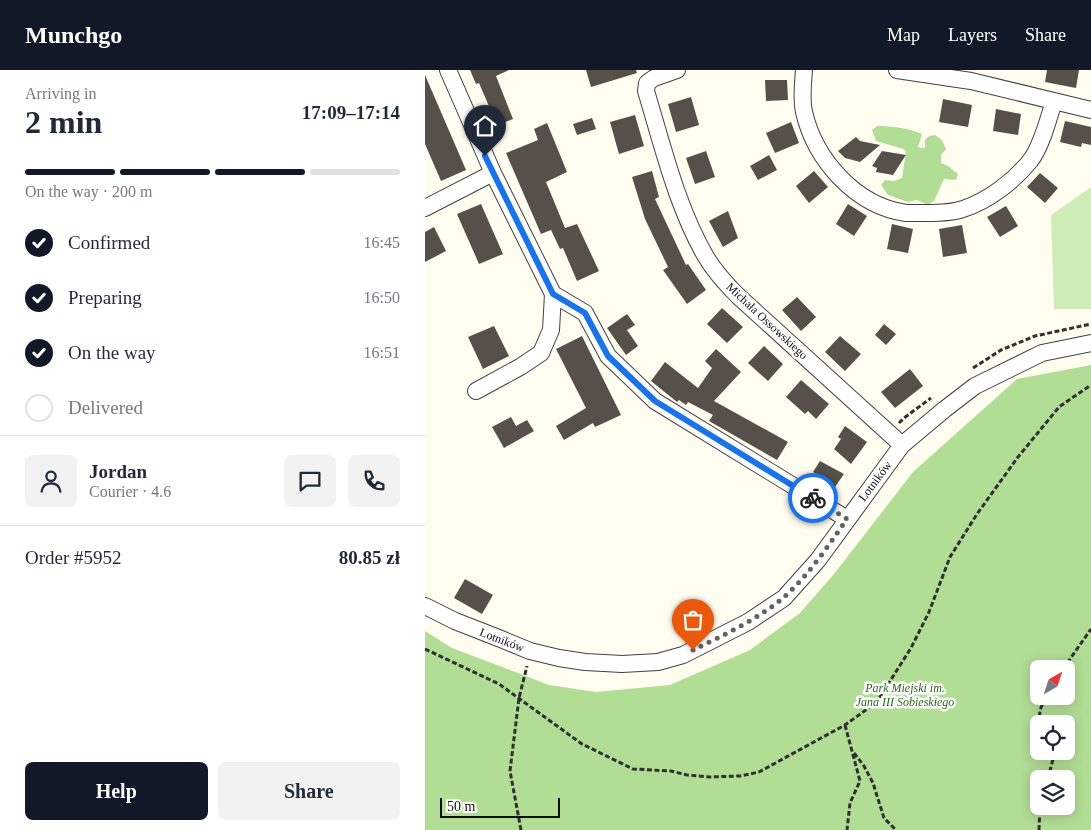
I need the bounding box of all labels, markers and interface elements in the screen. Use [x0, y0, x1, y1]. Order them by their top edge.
text: Munchgo [25, 22, 122, 48]
text: Map [887, 25, 920, 45]
text: Layers [948, 25, 997, 45]
text: Share [1025, 25, 1066, 45]
text: Arriving in [25, 85, 97, 102]
text: 17:09–17:14 [302, 102, 400, 123]
text: 2 min [25, 104, 102, 140]
pin [464, 105, 506, 156]
icon: home [471, 112, 499, 140]
text: On the way · 200 m [25, 183, 153, 200]
icon: check [25, 229, 53, 257]
text: Confirmed [68, 232, 150, 253]
text: 16:45 [364, 234, 400, 251]
street label: Michała Ossowskiego [723, 280, 811, 362]
icon: check [25, 284, 53, 312]
text: Preparing [68, 287, 142, 308]
text: 16:50 [364, 289, 400, 306]
icon: check [25, 339, 53, 367]
text: On the way [68, 342, 156, 363]
text: 16:51 [364, 344, 400, 361]
text: Delivered [68, 397, 143, 418]
button: person [25, 455, 77, 507]
button: chat [284, 455, 336, 507]
button: phone [348, 455, 400, 507]
street label: Lotników [855, 458, 895, 504]
text: Jordan [89, 461, 147, 482]
courier [788, 473, 838, 523]
text: Courier · 4.6 [89, 483, 171, 500]
icon: bike [799, 484, 827, 512]
text: Order #5952 [25, 547, 122, 568]
text: 80.85 zł [339, 547, 400, 568]
pin [672, 599, 714, 650]
icon: bag [679, 606, 707, 634]
street label: Lotników [478, 625, 527, 655]
north arrow [1030, 660, 1075, 705]
map controls [1030, 660, 1075, 815]
park label: Park Miejski im. Jana III Sobieskiego [856, 681, 954, 709]
button: locate [1030, 715, 1075, 760]
button: Help [25, 762, 208, 820]
button: Share [218, 762, 400, 820]
button: layers [1030, 770, 1075, 815]
scale bar [440, 795, 560, 818]
text: 50 m [447, 799, 475, 814]

